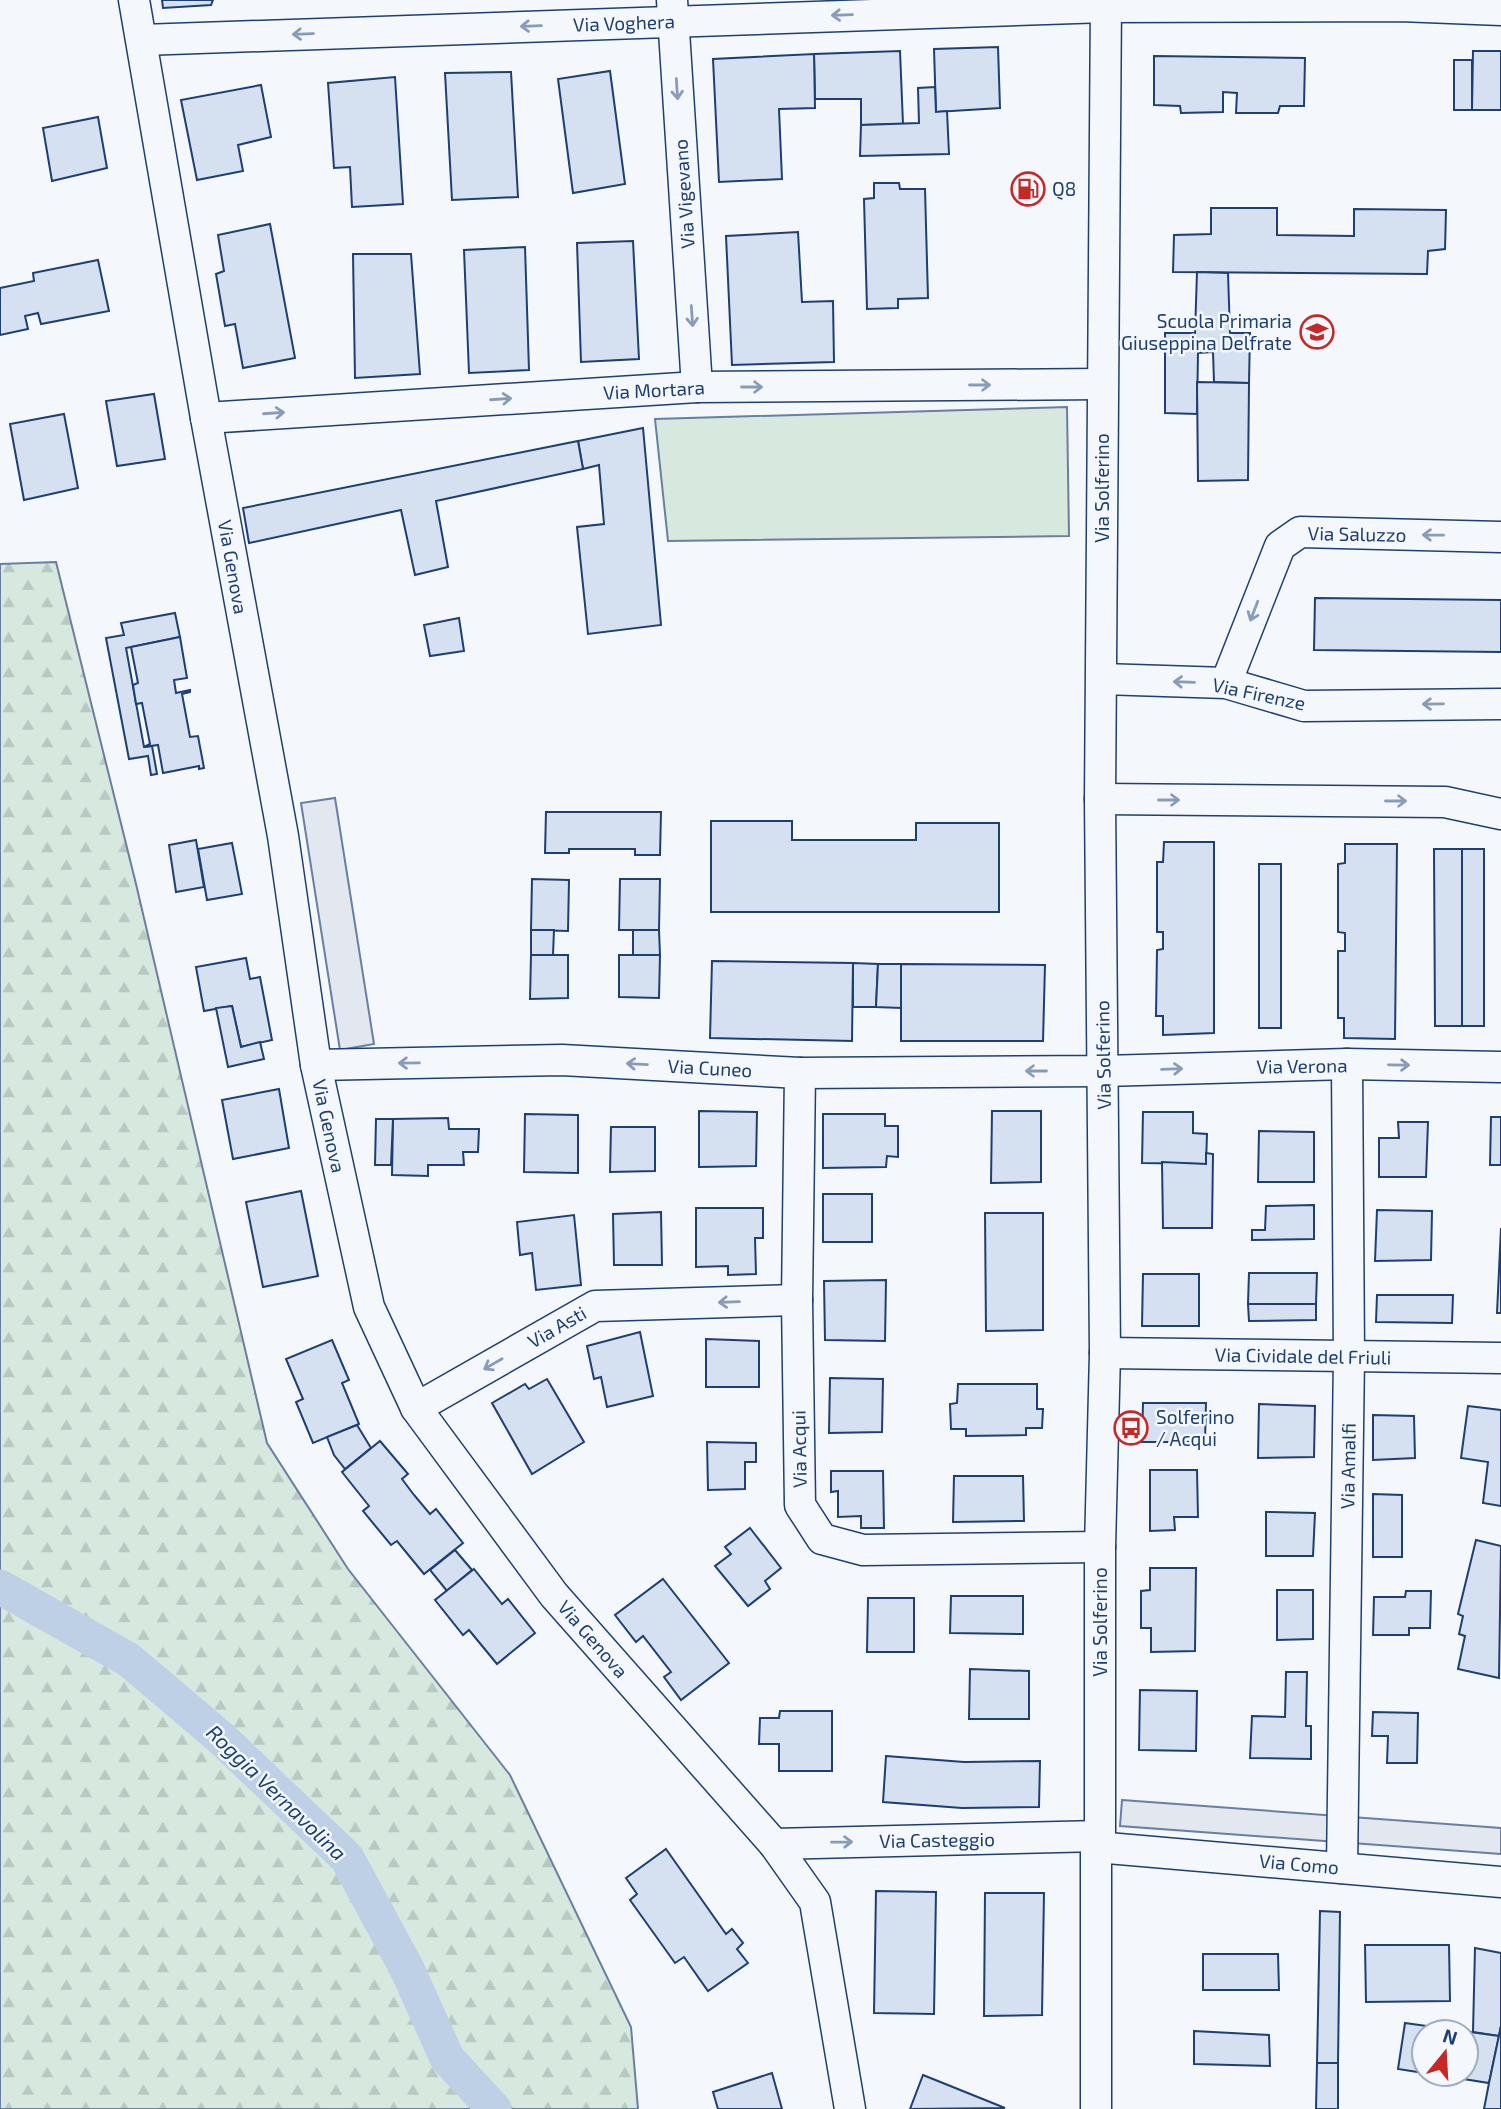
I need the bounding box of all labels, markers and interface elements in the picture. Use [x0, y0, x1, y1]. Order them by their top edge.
street label: Via Voghera [573, 9, 675, 36]
one-way arrow [830, 9, 853, 22]
one-way arrow [519, 20, 542, 33]
one-way arrow [292, 27, 315, 41]
one-way arrow [671, 78, 684, 100]
street label: Via Vigevano [668, 139, 699, 250]
fuel station icon: Q8 [1009, 170, 1047, 208]
place label: Q8 [1052, 177, 1076, 200]
one-way arrow [686, 305, 699, 327]
place label: Scuola Primaria Giuseppina Delfrate [1121, 309, 1292, 354]
school or university icon: Scuola Primaria Giuseppina Delfrate [1298, 313, 1336, 351]
street label: Via Mortara [603, 375, 705, 404]
one-way arrow [968, 378, 991, 392]
one-way arrow [741, 380, 764, 394]
one-way arrow [489, 393, 512, 406]
one-way arrow [262, 407, 285, 420]
street label: Via Solferino [1090, 433, 1113, 543]
street label: Via Genova [214, 518, 253, 616]
street label: Via Saluzzo [1307, 521, 1407, 546]
one-way arrow [1422, 528, 1445, 542]
one-way arrow [1247, 600, 1260, 621]
street label: Via Firenze [1211, 672, 1308, 715]
one-way arrow [1173, 675, 1196, 688]
one-way arrow [1422, 697, 1445, 711]
one-way arrow [1157, 793, 1180, 806]
one-way arrow [1384, 794, 1407, 808]
street label: Via Solferino [1090, 1000, 1115, 1110]
street label: Via Verona [1256, 1053, 1348, 1078]
street label: Via Cuneo [667, 1054, 753, 1081]
one-way arrow [398, 1056, 421, 1070]
one-way arrow [626, 1057, 649, 1070]
one-way arrow [1388, 1058, 1411, 1072]
one-way arrow [1160, 1062, 1183, 1076]
one-way arrow [1024, 1064, 1047, 1078]
street label: Via Genova [308, 1077, 351, 1175]
one-way arrow [718, 1295, 741, 1309]
street label: Via Asti [523, 1301, 590, 1353]
street label: Via Cividale del Friuli [1215, 1342, 1392, 1369]
one-way arrow [483, 1357, 503, 1371]
place label: Solferino / Acqui [1156, 1405, 1234, 1450]
bus stop icon: Solferino / Acqui [1112, 1409, 1150, 1447]
street label: Via Acqui [786, 1410, 811, 1488]
street label: Via Amalfi [1335, 1423, 1360, 1509]
street label: Via Solferino [1088, 1567, 1111, 1677]
street label: Via Genova [553, 1595, 633, 1682]
water label: Roggia Vernavolina [202, 1719, 352, 1865]
street label: Via Casteggio [879, 1827, 995, 1852]
one-way arrow [830, 1835, 853, 1849]
street label: Via Como [1258, 1849, 1340, 1878]
north arrow [1410, 2018, 1480, 2088]
text: N [1440, 2023, 1460, 2049]

